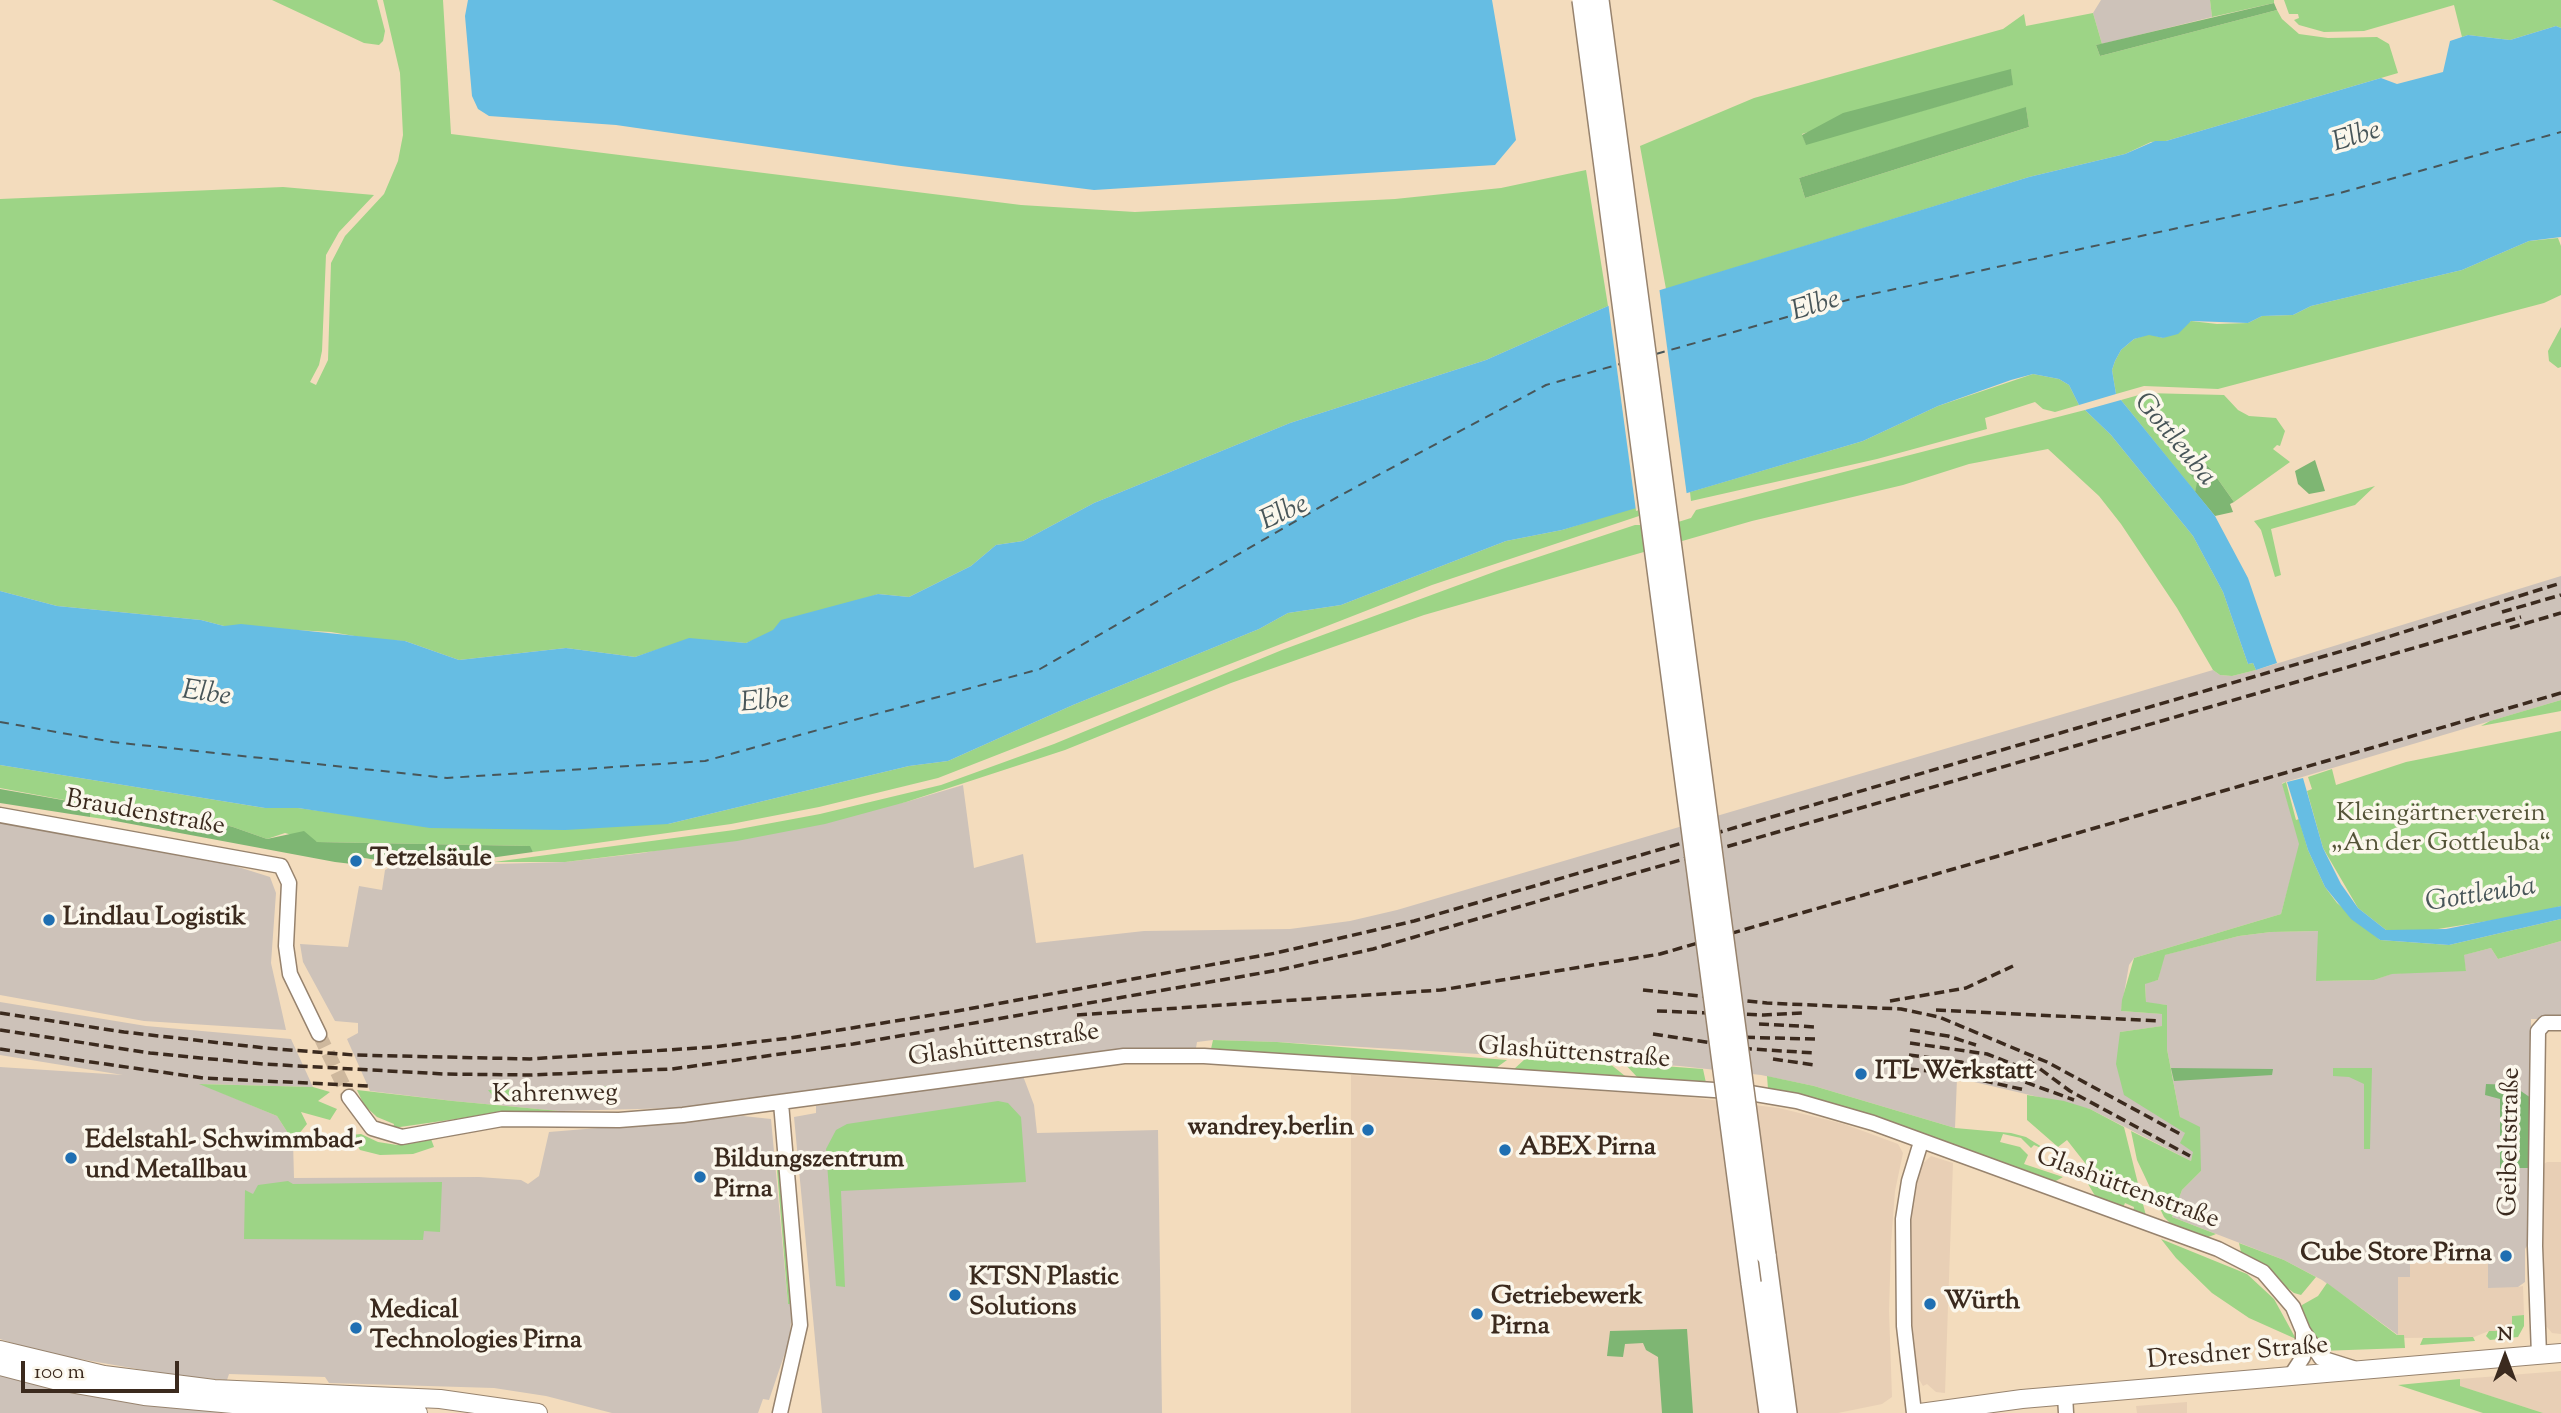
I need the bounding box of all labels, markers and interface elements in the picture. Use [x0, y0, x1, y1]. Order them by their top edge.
water label: Elbe [2329, 116, 2385, 162]
water label: Elbe [1788, 285, 1844, 331]
water label: Gottleuba [2124, 388, 2222, 494]
water label: Elbe [1256, 489, 1314, 541]
water label: Elbe [179, 676, 233, 716]
water label: Elbe [739, 685, 791, 723]
street label: Braudenstraße [63, 786, 227, 844]
park label: Kleingärtnerverein „An der Gottleuba“ [2331, 800, 2551, 862]
place label: Tetzelsäule [370, 845, 492, 877]
marker: Tetzelsäule [348, 853, 364, 869]
water label: Gottleuba [2423, 872, 2539, 922]
place label: Lindlau Logistik [63, 904, 246, 936]
marker: Lindlau Logistik [41, 912, 57, 928]
street label: Glashüttenstraße [906, 1018, 1102, 1076]
street label: Glashüttenstraße [1477, 1033, 1671, 1077]
place label: ITL Werkstatt [1875, 1058, 2034, 1090]
marker: ITL Werkstatt [1853, 1066, 1869, 1082]
street label: Geibeltstraße [2495, 1067, 2529, 1217]
street label: Kahrenweg [492, 1079, 618, 1113]
place label: wandrey.berlin [1188, 1114, 1354, 1146]
marker: wandrey.berlin [1360, 1122, 1376, 1138]
place label: Edelstahl- Schwimmbad- und Metallbau [85, 1127, 363, 1188]
place label: ABEX Pirna [1519, 1134, 1656, 1166]
marker: ABEX Pirna [1497, 1142, 1513, 1158]
street label: Glashüttenstraße [2031, 1142, 2223, 1238]
place label: Bildungszentrum Pirna [714, 1146, 904, 1208]
marker: Edelstahl- Schwimmbad- und Metallbau [63, 1150, 79, 1166]
marker: Bildungszentrum Pirna [692, 1169, 708, 1185]
place label: Cube Store Pirna [2300, 1240, 2492, 1272]
marker: Cube Store Pirna [2498, 1248, 2514, 1264]
place label: KTSN Plastic Solutions [969, 1264, 1119, 1326]
place label: Getriebewerk Pirna [1491, 1283, 1643, 1344]
marker: KTSN Plastic Solutions [947, 1287, 963, 1303]
place label: Würth [1944, 1288, 2020, 1320]
marker: Würth [1922, 1296, 1938, 1312]
place label: Medical Technologies Pirna [370, 1297, 582, 1358]
marker: Getriebewerk Pirna [1469, 1306, 1485, 1322]
marker: Medical Technologies Pirna [348, 1320, 364, 1336]
north arrow [2470, 1322, 2540, 1392]
text: N [2497, 1322, 2513, 1349]
street label: Dresdner Straße [2146, 1332, 2330, 1378]
scale bar [24, 1346, 182, 1390]
text: 100 m [34, 1358, 85, 1388]

